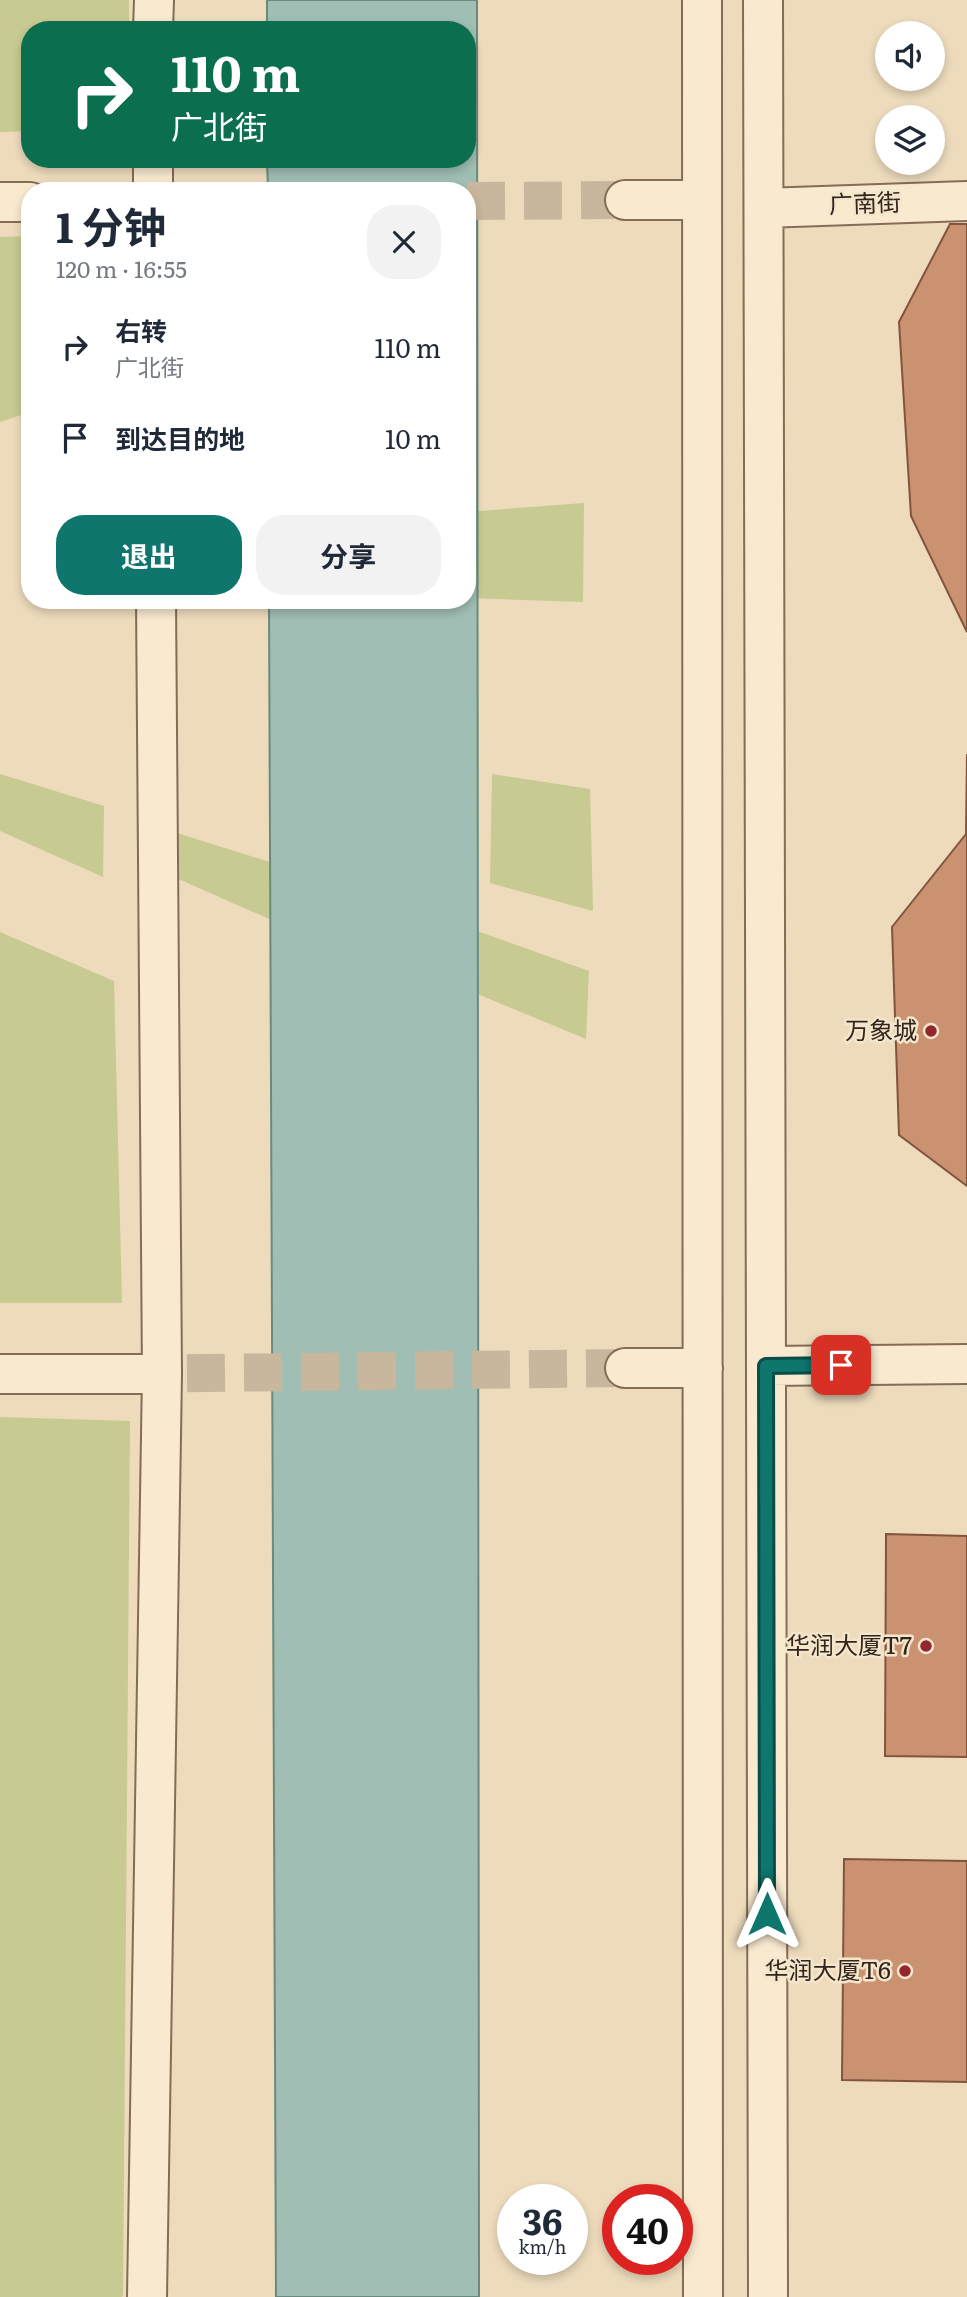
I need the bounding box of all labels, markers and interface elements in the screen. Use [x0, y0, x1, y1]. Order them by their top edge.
map controls [875, 21, 945, 175]
button: sound [875, 21, 945, 91]
text: 110 m [171, 34, 300, 107]
icon: right [56, 49, 147, 140]
text: 广北街 [171, 101, 267, 149]
button: layers [875, 105, 945, 175]
street label: 广南街 [828, 183, 902, 220]
text: 1 分钟 [56, 194, 166, 256]
button: close [367, 205, 441, 279]
text: 120 m · 16:55 [56, 251, 187, 285]
text: 右转 [115, 310, 167, 349]
text: 110 m [374, 327, 441, 366]
icon: right [56, 328, 94, 366]
text: 广北街 [115, 349, 184, 383]
text: 到达目的地 [115, 418, 245, 457]
text: 10 m [385, 418, 441, 457]
icon: arrive [56, 419, 94, 457]
button: 退出 [56, 515, 242, 595]
button: 分享 [256, 515, 441, 595]
place label: 万象城 [845, 1011, 917, 1046]
marker: 万象城 [923, 1023, 939, 1039]
pin [811, 1335, 871, 1395]
icon: arrive [822, 1346, 860, 1384]
place label: 华润大厦T7 [786, 1626, 912, 1661]
marker: 华润大厦T7 [918, 1638, 934, 1654]
position arrow [730, 1877, 804, 1951]
place label: 华润大厦T6 [764, 1951, 891, 1986]
marker: 华润大厦T6 [897, 1963, 913, 1979]
speed limit sign: 40 [602, 2184, 693, 2275]
text: 36 [523, 2194, 562, 2246]
text: km/h [519, 2233, 566, 2260]

